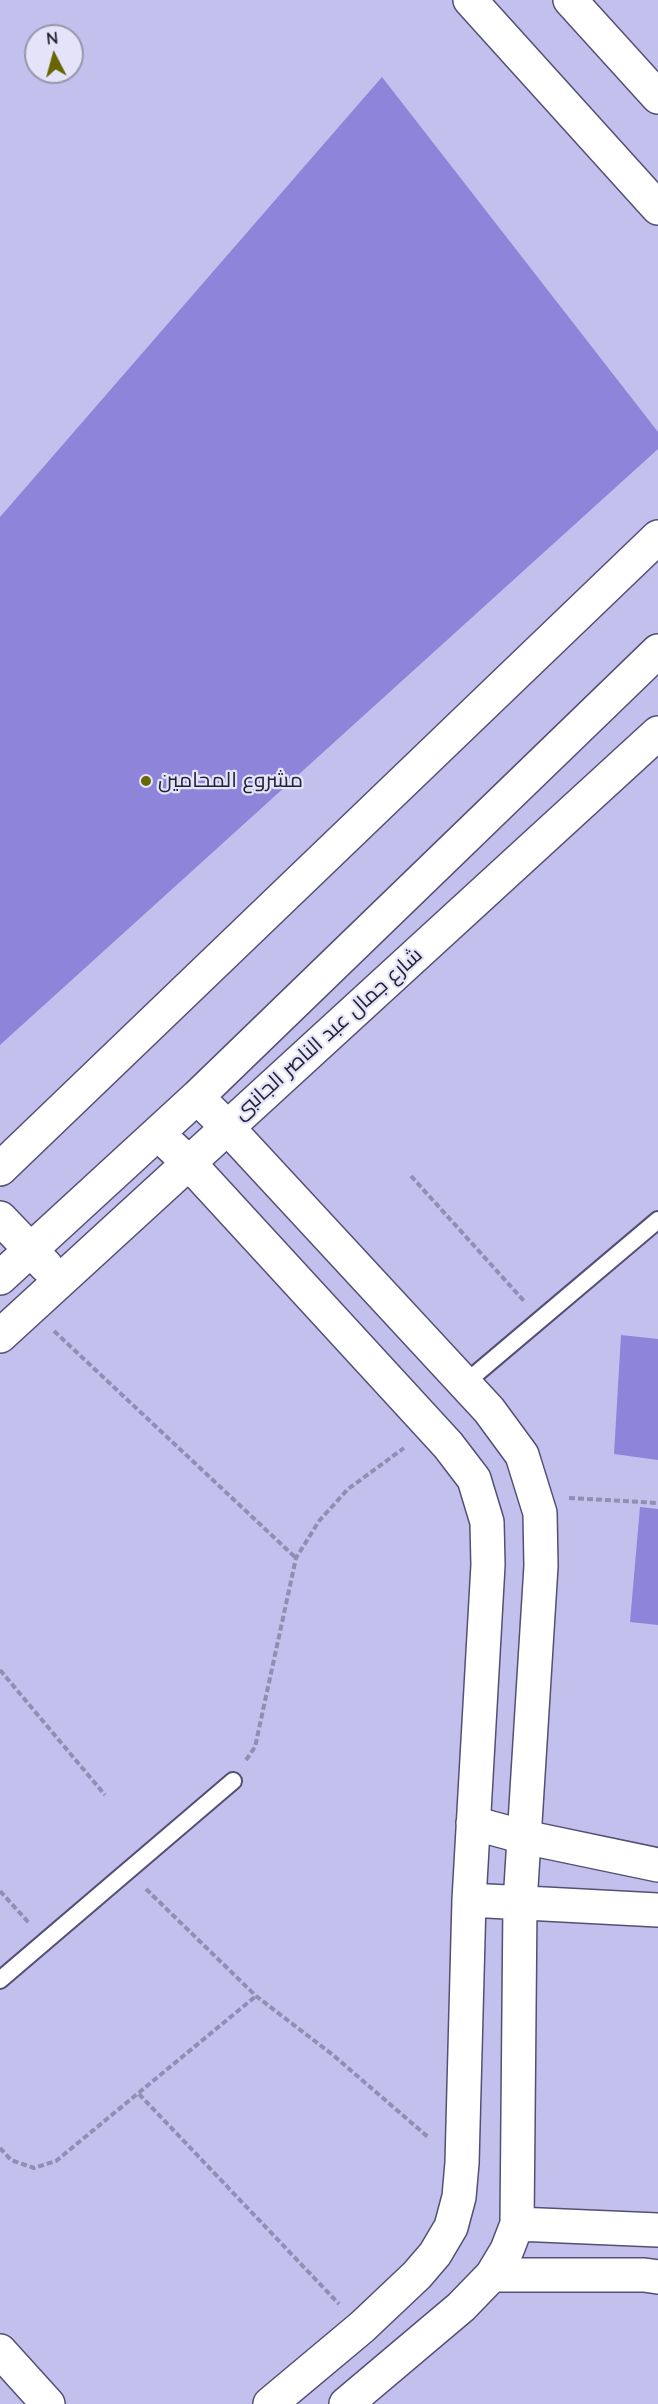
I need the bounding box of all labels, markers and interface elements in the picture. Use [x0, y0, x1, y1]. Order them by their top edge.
north arrow [24, 24, 84, 84]
text: N [45, 28, 59, 49]
place label: مشروع المحامين [158, 768, 303, 794]
marker: مشروع المحامين [139, 774, 153, 788]
street label: شارع جمال عبد الناصر الجانبى [228, 943, 428, 1125]

